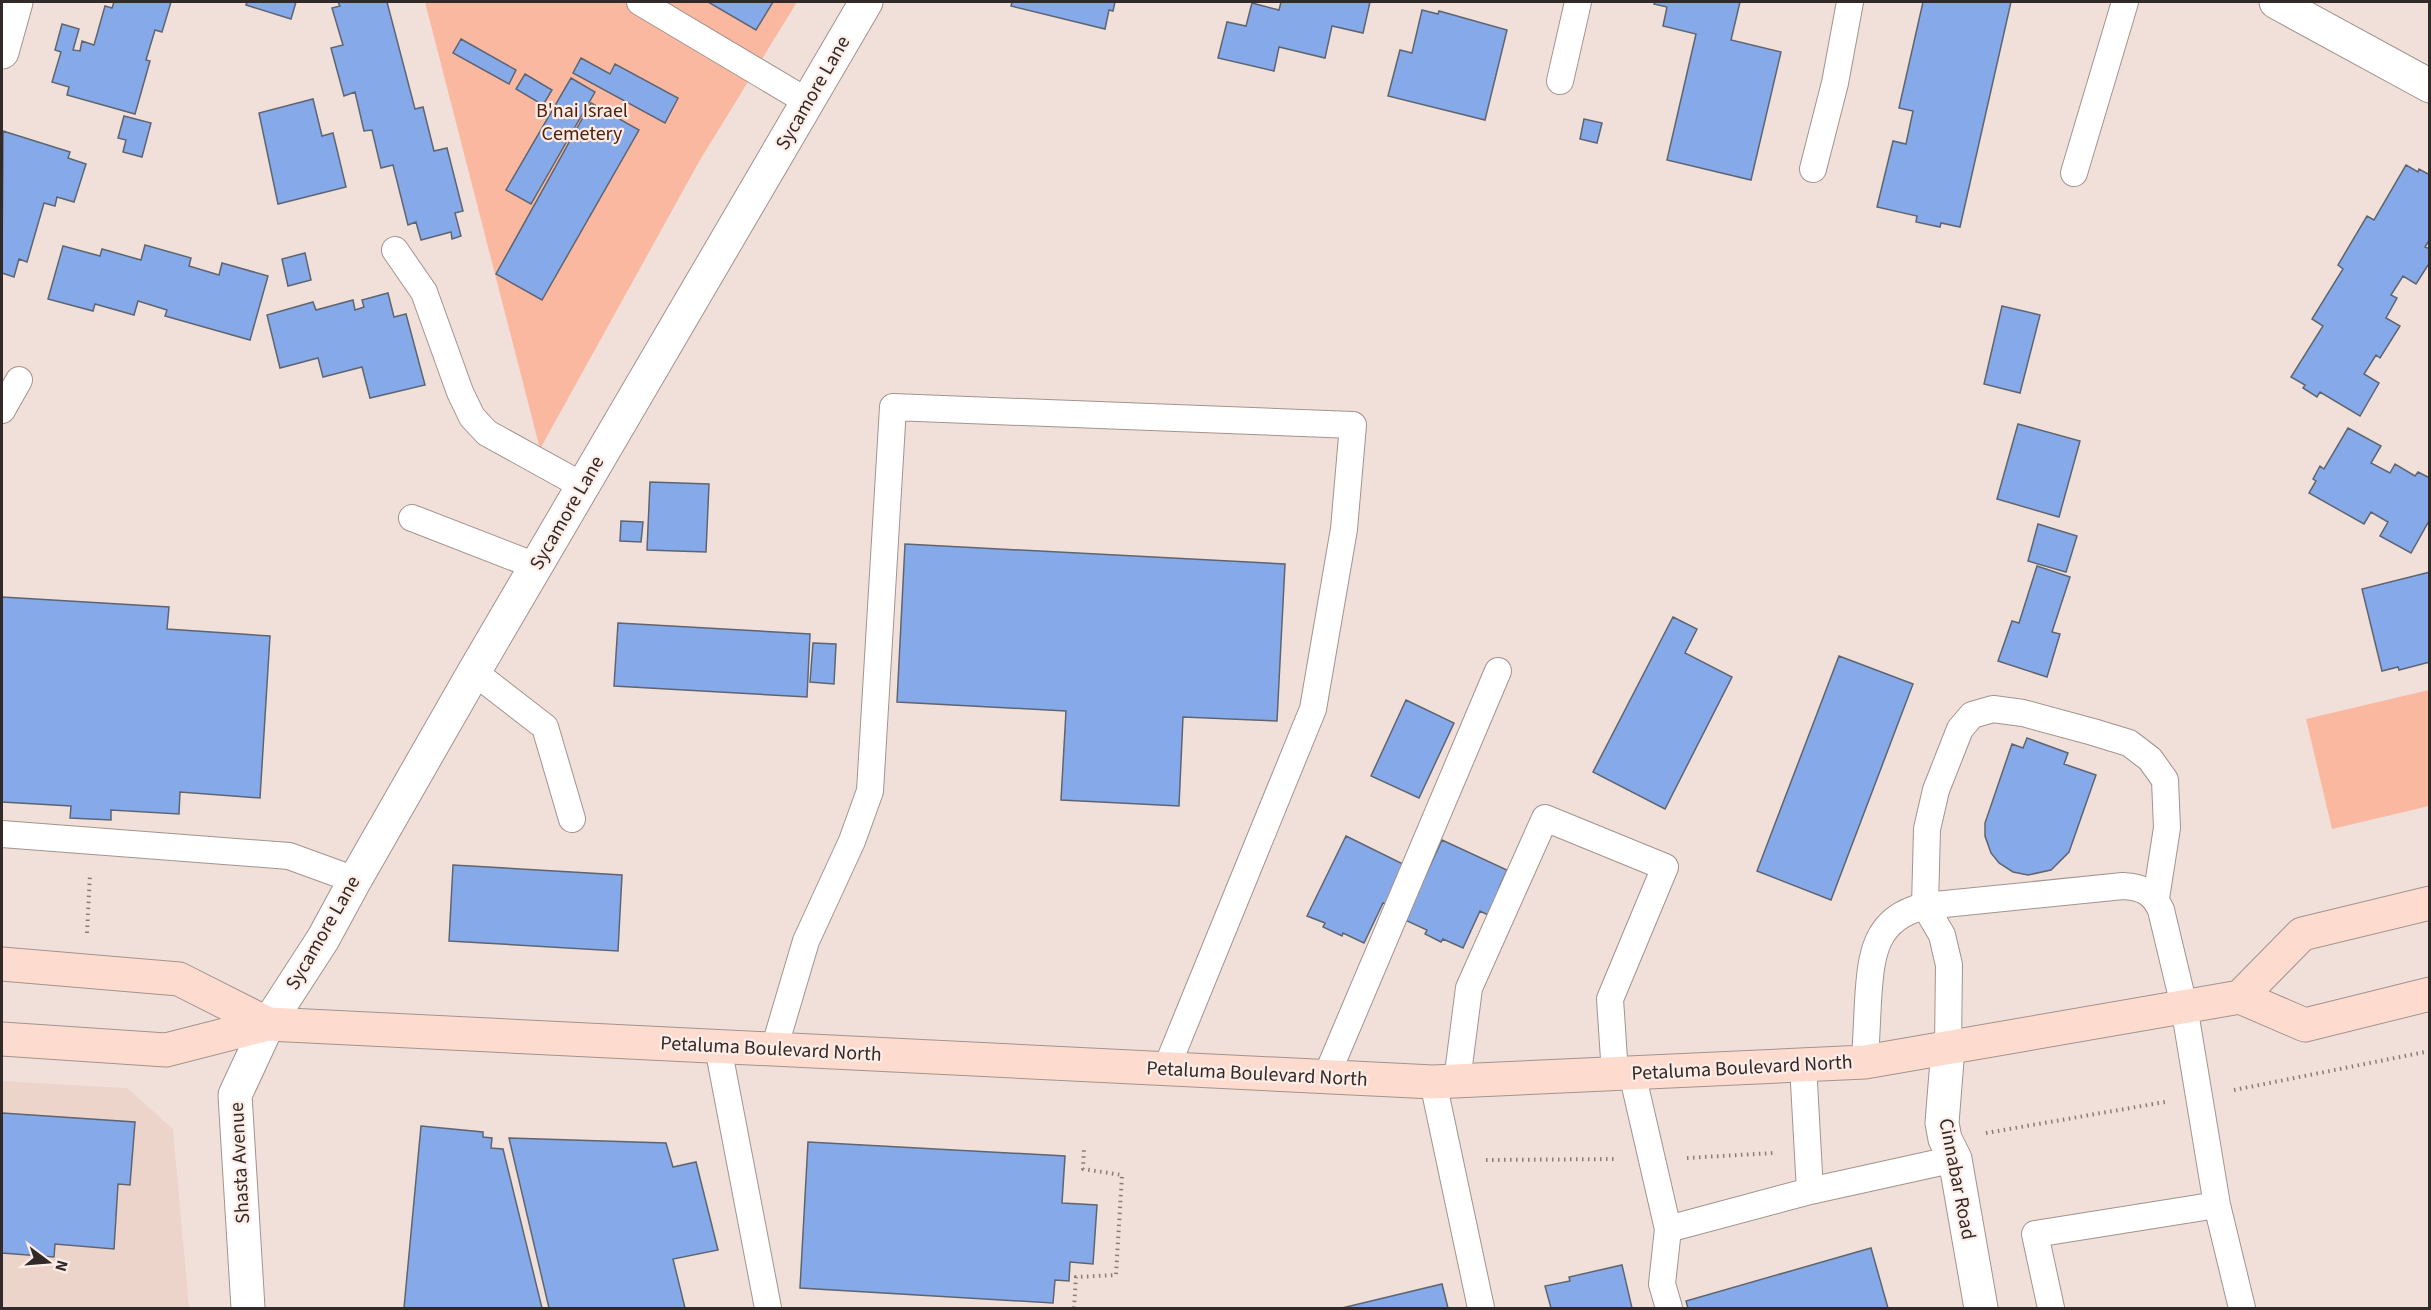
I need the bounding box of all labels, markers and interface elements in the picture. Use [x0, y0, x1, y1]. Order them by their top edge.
street label: Sycamore Lane [769, 31, 857, 155]
park label: B'nai Israel Cemetery [536, 97, 628, 148]
street label: Sycamore Lane [523, 451, 611, 575]
street label: Sycamore Lane [279, 871, 367, 995]
street label: Petaluma Boulevard North [660, 1029, 882, 1069]
street label: Petaluma Boulevard North [1631, 1048, 1853, 1088]
street label: Petaluma Boulevard North [1146, 1054, 1368, 1094]
street label: Shasta Avenue [223, 1101, 257, 1224]
street label: Cinnabar Road [1932, 1116, 1982, 1242]
north arrow [18, 1232, 78, 1292]
text: N [49, 1258, 73, 1274]

